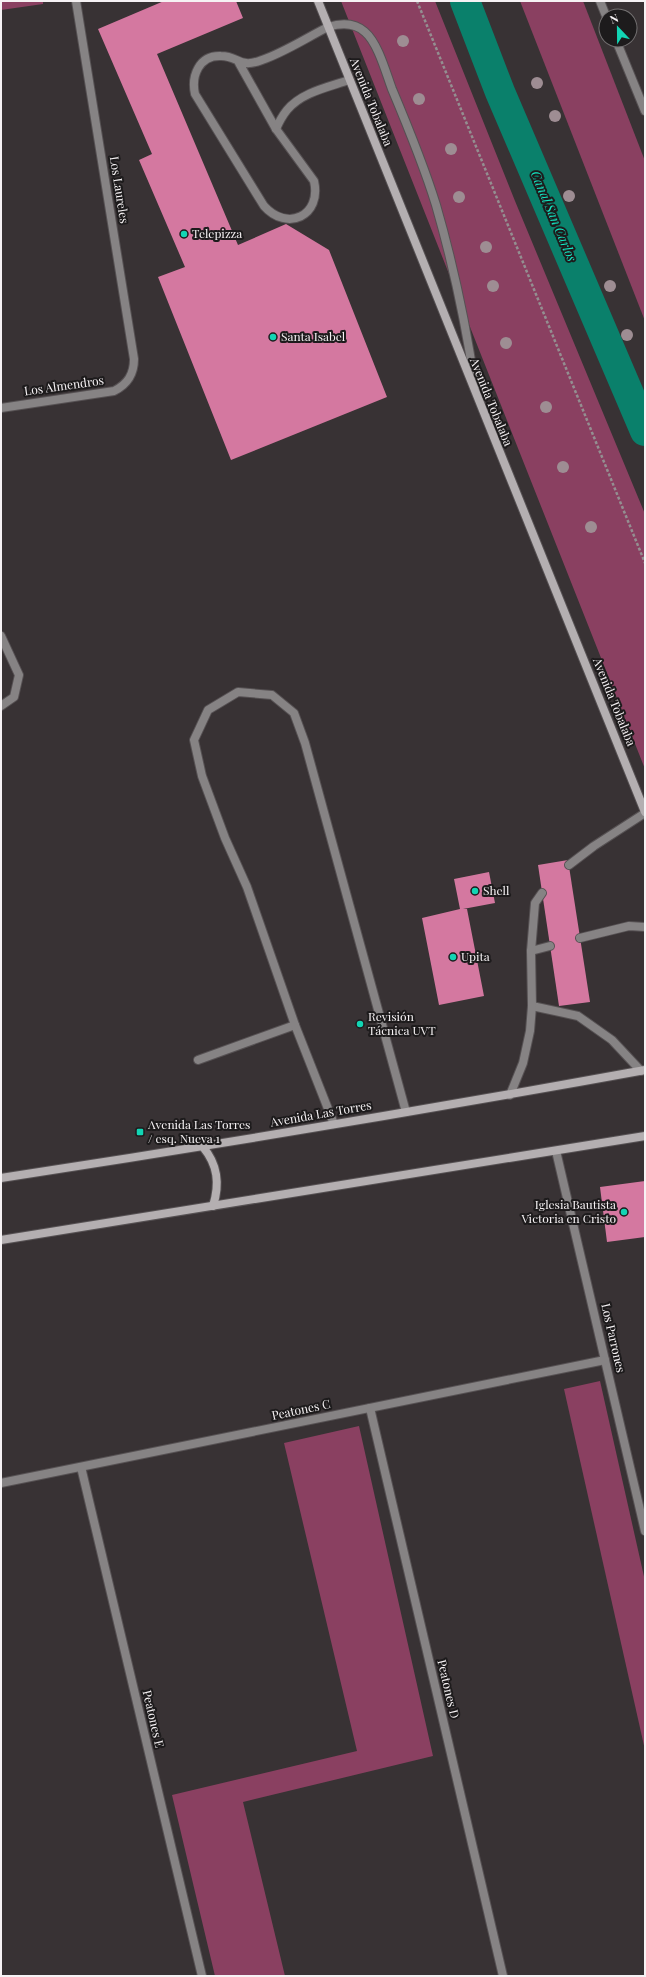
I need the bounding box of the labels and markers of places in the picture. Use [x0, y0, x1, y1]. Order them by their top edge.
place label: Telepizza [192, 225, 242, 241]
marker: Telepizza [179, 229, 189, 239]
place label: Santa Isabel [281, 328, 346, 344]
marker: Santa Isabel [268, 332, 278, 342]
place label: Shell [483, 882, 510, 898]
marker: Shell [470, 886, 480, 896]
place label: Upita [461, 948, 490, 964]
marker: Upita [448, 952, 458, 962]
place label: Revisión Tácnica UVT [368, 1008, 436, 1038]
marker: Revisión Tácnica UVT [355, 1019, 365, 1029]
place label: Avenida Las Torres / esq. Nueva 1 [147, 1116, 250, 1146]
marker: Avenida Las Torres / esq. Nueva 1 [135, 1127, 145, 1137]
place label: Iglesia Bautista Victoria en Cristo [520, 1196, 616, 1226]
marker: Iglesia Bautista Victoria en Cristo [619, 1207, 629, 1217]

